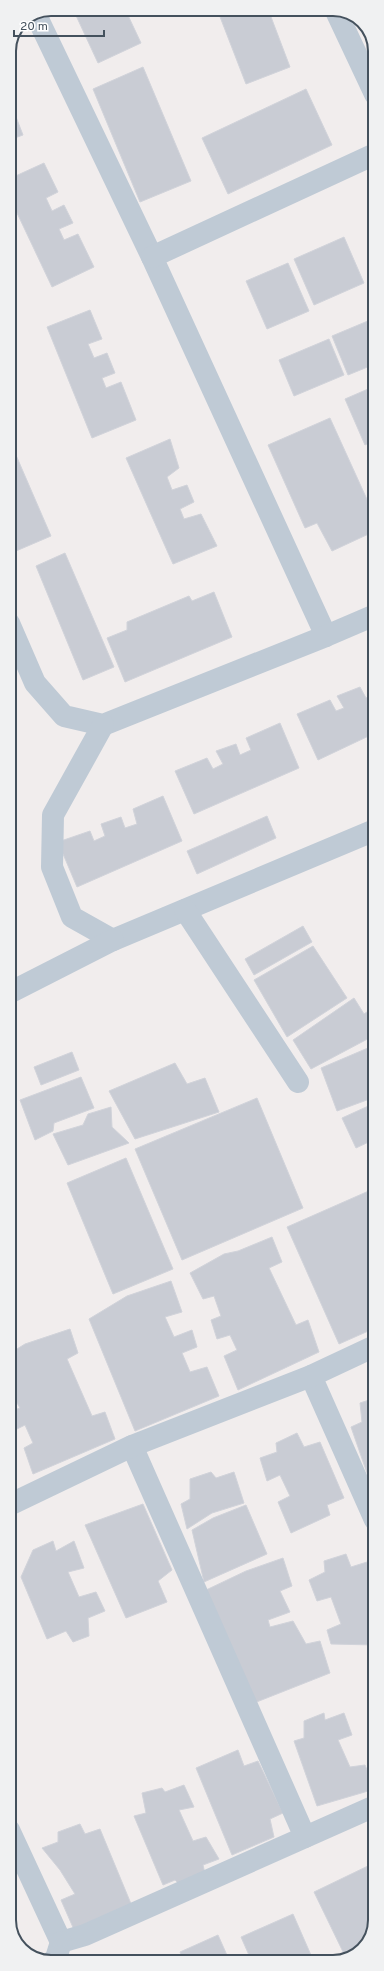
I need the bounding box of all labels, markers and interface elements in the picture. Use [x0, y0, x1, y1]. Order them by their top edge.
scale bar [14, 12, 104, 38]
text: 20 m [20, 19, 48, 35]

